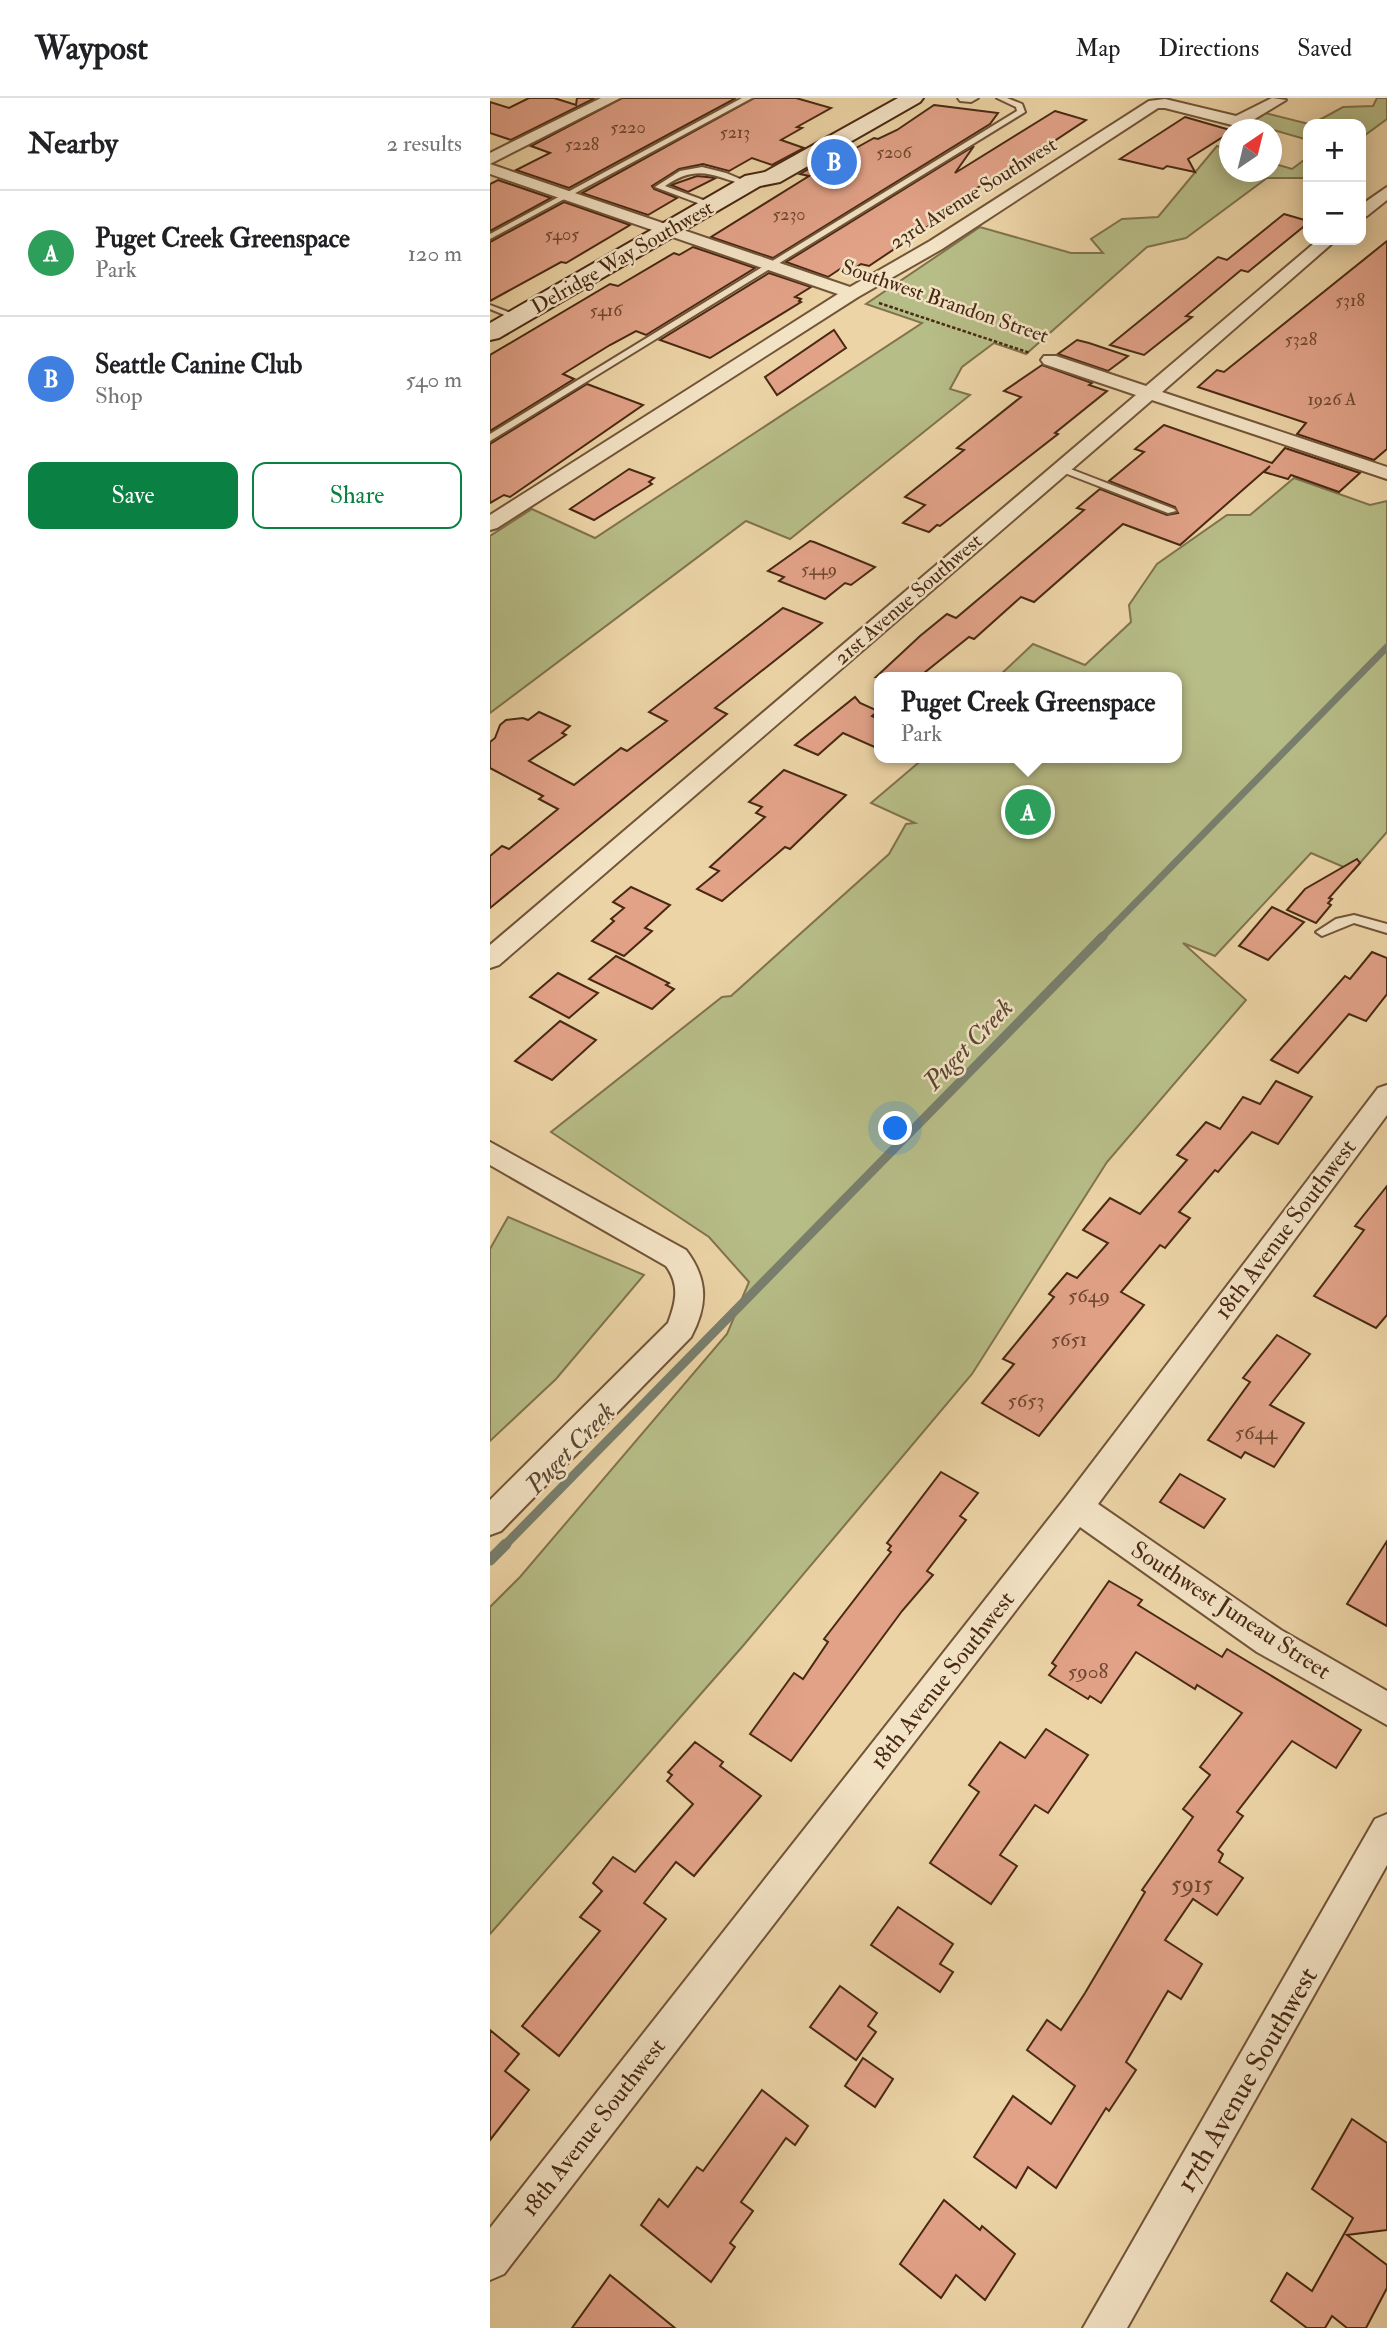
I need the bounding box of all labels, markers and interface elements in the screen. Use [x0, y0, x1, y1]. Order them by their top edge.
text: Waypost [35, 28, 148, 69]
text: Map [1075, 33, 1120, 64]
text: Directions [1158, 33, 1259, 64]
text: Saved [1297, 33, 1352, 64]
house number: 5220 [610, 116, 646, 139]
north arrow [1219, 119, 1282, 182]
map controls [1303, 119, 1366, 245]
button: + [1303, 119, 1366, 182]
house number: 5213 [720, 121, 750, 144]
text: Nearby [28, 125, 118, 162]
text: 2 results [387, 129, 462, 158]
street label: 23rd Avenue Southwest [885, 131, 1062, 256]
house number: 5228 [565, 133, 599, 156]
pin: B [811, 136, 857, 188]
house number: 5206 [876, 141, 913, 164]
button: − [1303, 182, 1366, 245]
street label: Delridge Way Southwest [526, 194, 718, 321]
house number: 5230 [772, 203, 806, 226]
text: Puget Creek Greenspace [95, 223, 350, 255]
house number: 5405 [545, 223, 579, 246]
text: A [44, 239, 58, 268]
text: 120 m [408, 239, 462, 268]
street label: Southwest Brandon Street [838, 253, 1052, 350]
text: Park [95, 255, 137, 284]
house number: 5318 [1335, 289, 1365, 312]
house number: 5416 [590, 299, 623, 322]
house number: 5328 [1285, 328, 1317, 351]
text: Seattle Canine Club [95, 349, 302, 381]
text: B [43, 365, 59, 394]
text: 540 m [406, 365, 462, 394]
text: Shop [95, 381, 143, 410]
house number: 1926 A [1308, 388, 1357, 411]
button: Save [28, 462, 238, 529]
button: Share [252, 462, 462, 529]
street label: 21st Avenue Southwest [829, 528, 988, 671]
house number: 5449 [801, 558, 837, 581]
popup [874, 672, 1182, 763]
text: Puget Creek Greenspace [901, 687, 1156, 719]
text: Park [901, 719, 942, 748]
pin: A [1005, 786, 1051, 838]
water label: Puget Creek [917, 992, 1020, 1098]
your location [878, 1111, 912, 1145]
street label: 18th Avenue Southwest [1207, 1133, 1363, 1326]
house number: 5649 [1068, 1282, 1110, 1309]
house number: 5651 [1051, 1326, 1087, 1353]
house number: 5653 [1007, 1387, 1045, 1414]
water label: Puget Creek [519, 1396, 622, 1502]
house number: 5644 [1235, 1419, 1279, 1446]
street label: Southwest Juneau Street [1125, 1534, 1337, 1687]
street label: 18th Avenue Southwest [863, 1585, 1022, 1776]
house number: 5908 [1068, 1658, 1108, 1685]
house number: 5915 [1171, 1869, 1213, 1900]
street label: 17th Avenue Southwest [1169, 1961, 1326, 2198]
street label: 18th Avenue Southwest [514, 2032, 673, 2223]

